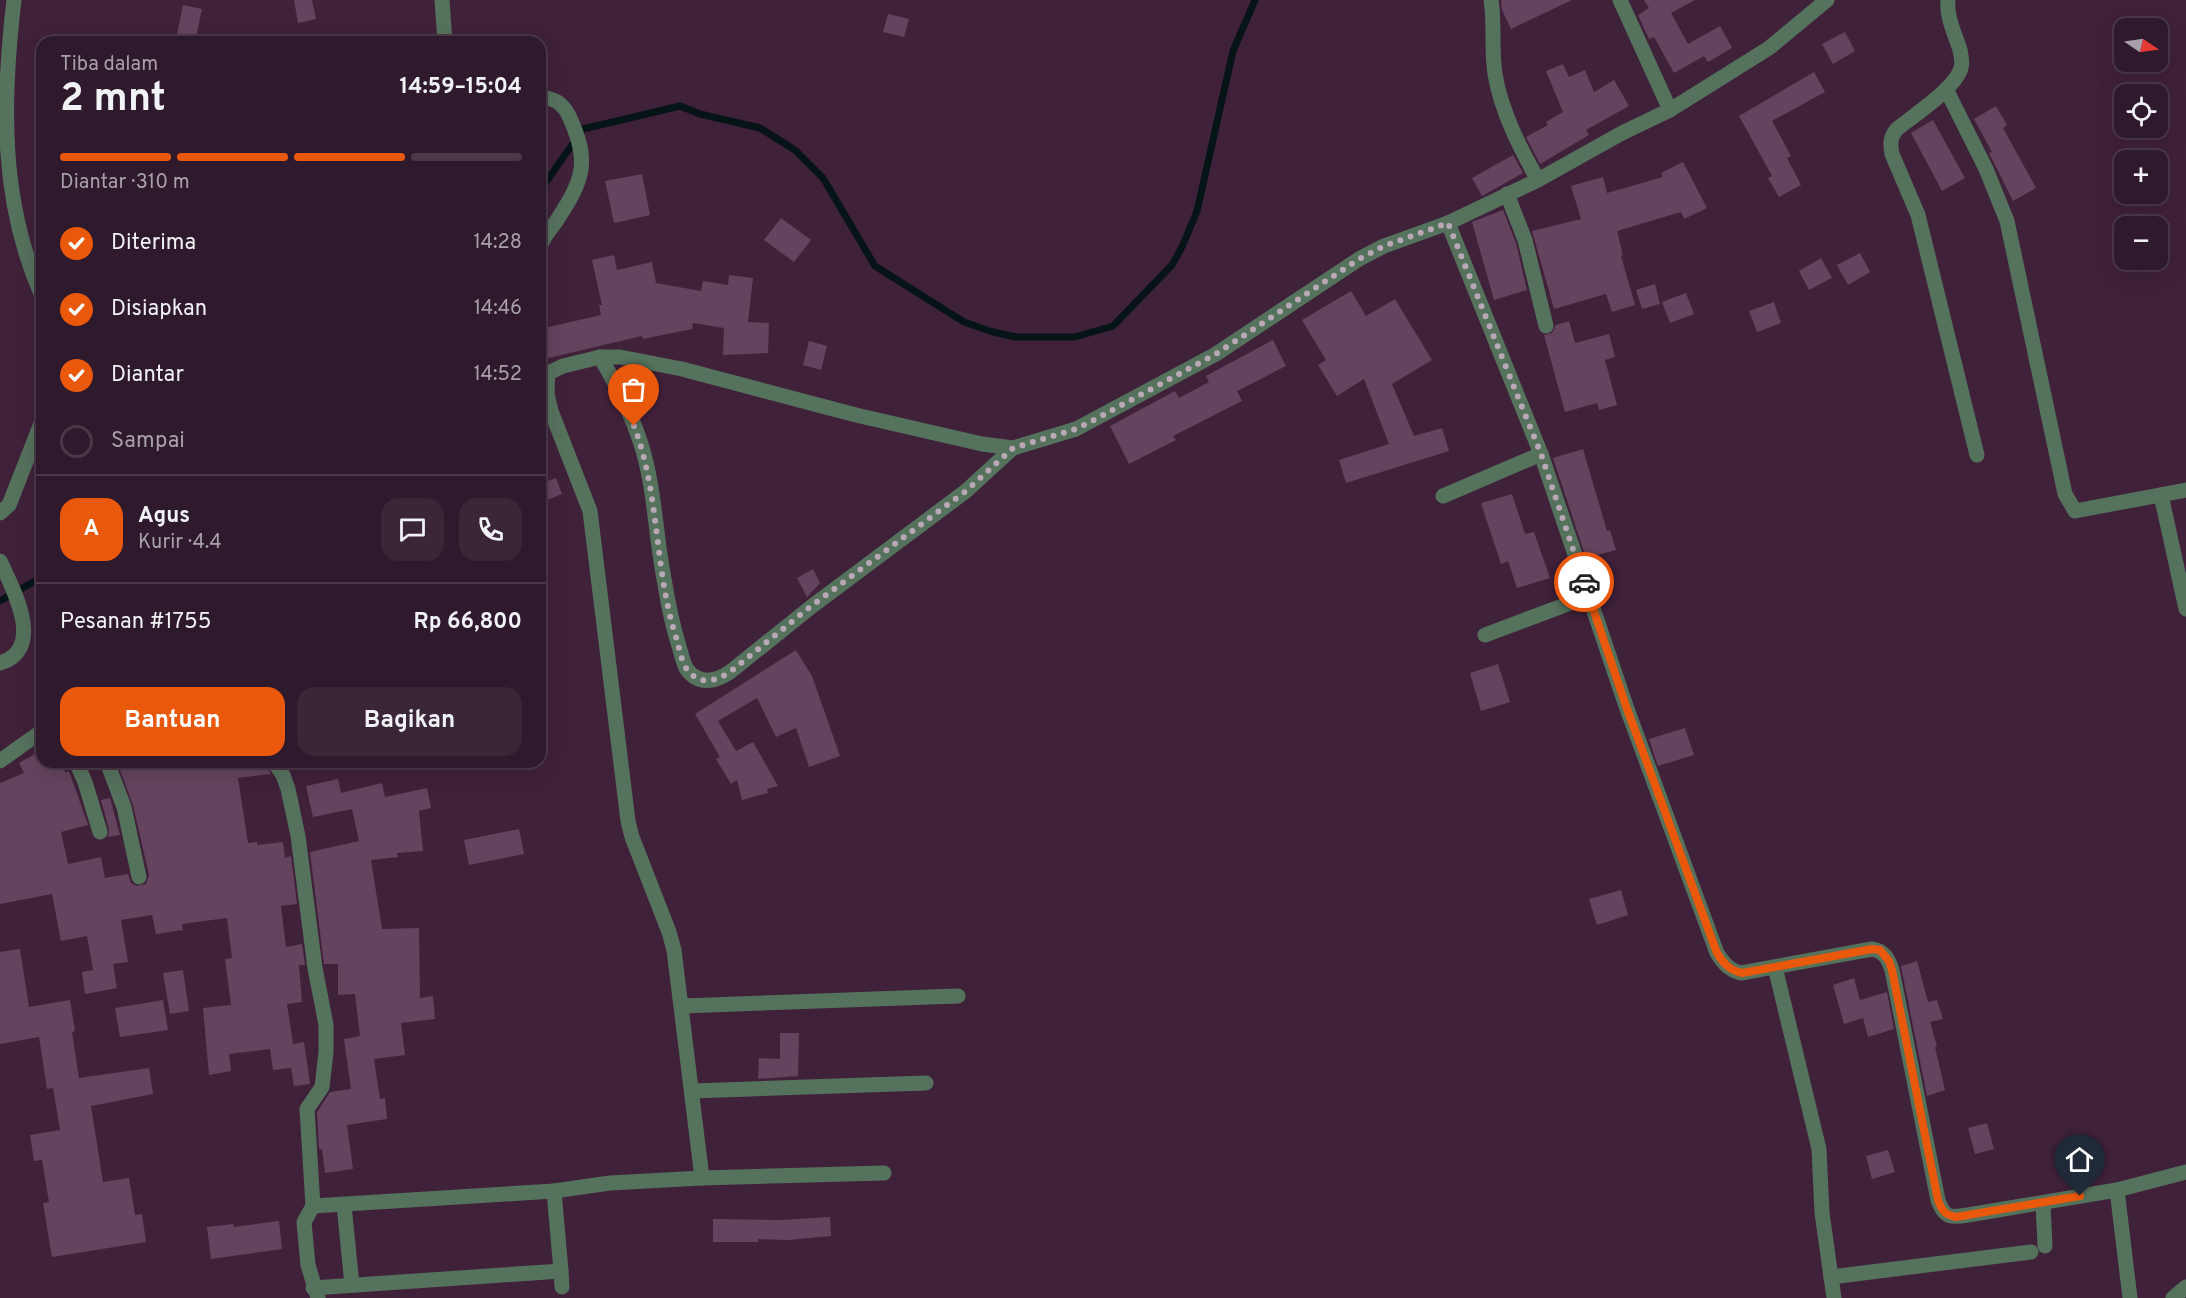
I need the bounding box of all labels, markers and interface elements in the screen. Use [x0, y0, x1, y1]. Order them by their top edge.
north arrow [2114, 18, 2168, 72]
map controls [2114, 18, 2168, 270]
text: Tiba dalam [60, 52, 158, 78]
text: 14:59–15:04 [400, 74, 522, 101]
text: 2 mnt [60, 76, 166, 125]
button: locate [2114, 84, 2168, 138]
button: + [2114, 150, 2168, 204]
text: Diantar · 310 m [60, 170, 190, 196]
button: − [2114, 216, 2168, 270]
icon: check [60, 227, 93, 260]
text: Diterima [111, 230, 196, 257]
text: 14:28 [474, 230, 522, 256]
icon: check [60, 293, 93, 326]
text: Disiapkan [111, 296, 207, 323]
text: 14:46 [474, 296, 522, 322]
icon: check [60, 359, 93, 392]
text: Diantar [111, 362, 184, 389]
text: 14:52 [473, 362, 522, 388]
pin [608, 364, 659, 426]
icon: bag [617, 373, 650, 406]
text: Sampai [111, 428, 185, 455]
button: chat [381, 498, 444, 561]
button: phone [459, 498, 522, 561]
text: Agus [138, 503, 190, 530]
text: A [84, 516, 99, 543]
text: Kurir · 4.4 [138, 530, 222, 556]
courier [1554, 552, 1614, 612]
icon: car [1568, 566, 1601, 599]
text: Pesanan #1755 [60, 609, 211, 636]
text: Rp 66,800 [414, 609, 522, 636]
button: Bantuan [60, 687, 285, 756]
button: Bagikan [297, 687, 522, 756]
pin [2054, 1134, 2105, 1196]
icon: home [2063, 1143, 2096, 1176]

